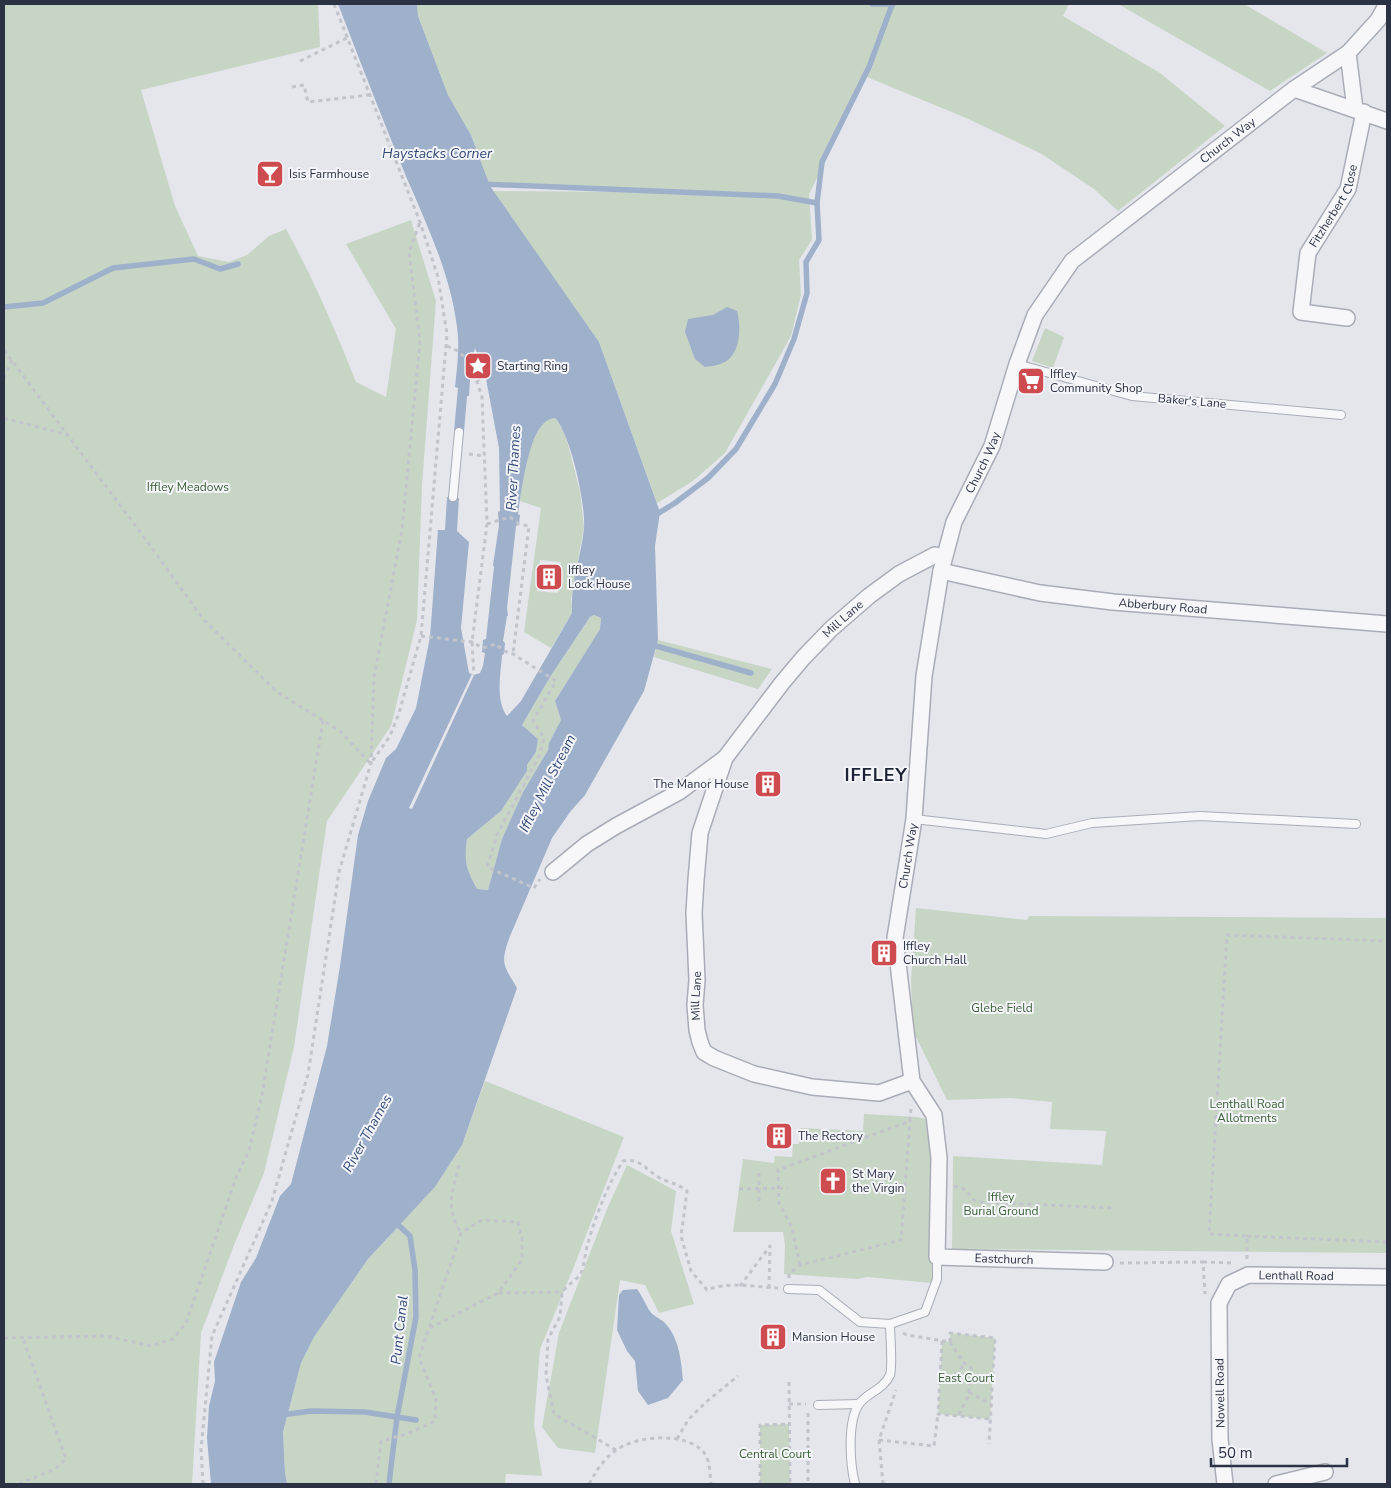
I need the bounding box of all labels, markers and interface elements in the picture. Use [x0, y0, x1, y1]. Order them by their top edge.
street label: Church Way [1196, 113, 1259, 167]
water label: Haystacks Corner [382, 144, 493, 163]
bar icon: Isis Farmhouse [255, 159, 285, 189]
street label: Fitzherbert Close [1305, 163, 1361, 250]
place label: Isis Farmhouse [289, 166, 369, 182]
place icon: Starting Ring [463, 351, 493, 381]
place label: Starting Ring [497, 358, 568, 374]
supermarket icon: Iffley Community Shop [1016, 366, 1046, 396]
place label: Iffley Community Shop [1050, 366, 1143, 396]
street label: Baker's Lane [1157, 390, 1227, 412]
water label: River Thames [502, 424, 525, 511]
street label: Church Way [962, 429, 1004, 496]
park label: Iffley Meadows [147, 479, 229, 495]
building icon: Iffley Lock House [534, 562, 564, 592]
place label: Iffley Lock House [568, 562, 630, 592]
street label: Abberbury Road [1118, 594, 1208, 618]
street label: Mill Lane [819, 597, 867, 641]
water label: Iffley Mill Stream [515, 731, 580, 835]
district label: IFFLEY [844, 763, 908, 787]
building icon: The Manor House [753, 769, 783, 799]
place label: The Manor House [653, 776, 749, 792]
street label: Church Way [895, 821, 921, 890]
building icon: Iffley Church Hall [869, 938, 899, 968]
place label: Iffley Church Hall [903, 938, 967, 968]
street label: Mill Lane [687, 971, 705, 1021]
park label: Glebe Field [971, 1000, 1033, 1016]
water label: River Thames [338, 1091, 397, 1175]
park label: Lenthall Road Allotments [1209, 1096, 1285, 1126]
building icon: The Rectory [764, 1121, 794, 1151]
place label: The Rectory [798, 1128, 864, 1144]
church icon: St Mary the Virgin [818, 1166, 848, 1196]
place label: St Mary the Virgin [852, 1166, 904, 1196]
park label: Iffley Burial Ground [963, 1189, 1039, 1219]
street label: Eastchurch [974, 1250, 1034, 1268]
street label: Lenthall Road [1258, 1267, 1334, 1284]
water label: Punt Canal [386, 1295, 413, 1365]
building icon: Mansion House [758, 1322, 788, 1352]
place label: Mansion House [792, 1329, 875, 1345]
street label: Nowell Road [1211, 1358, 1229, 1428]
park label: East Court [938, 1370, 995, 1386]
scale bar [1211, 1436, 1347, 1468]
text: 50 m [1218, 1443, 1253, 1463]
park label: Central Court [739, 1446, 812, 1462]

